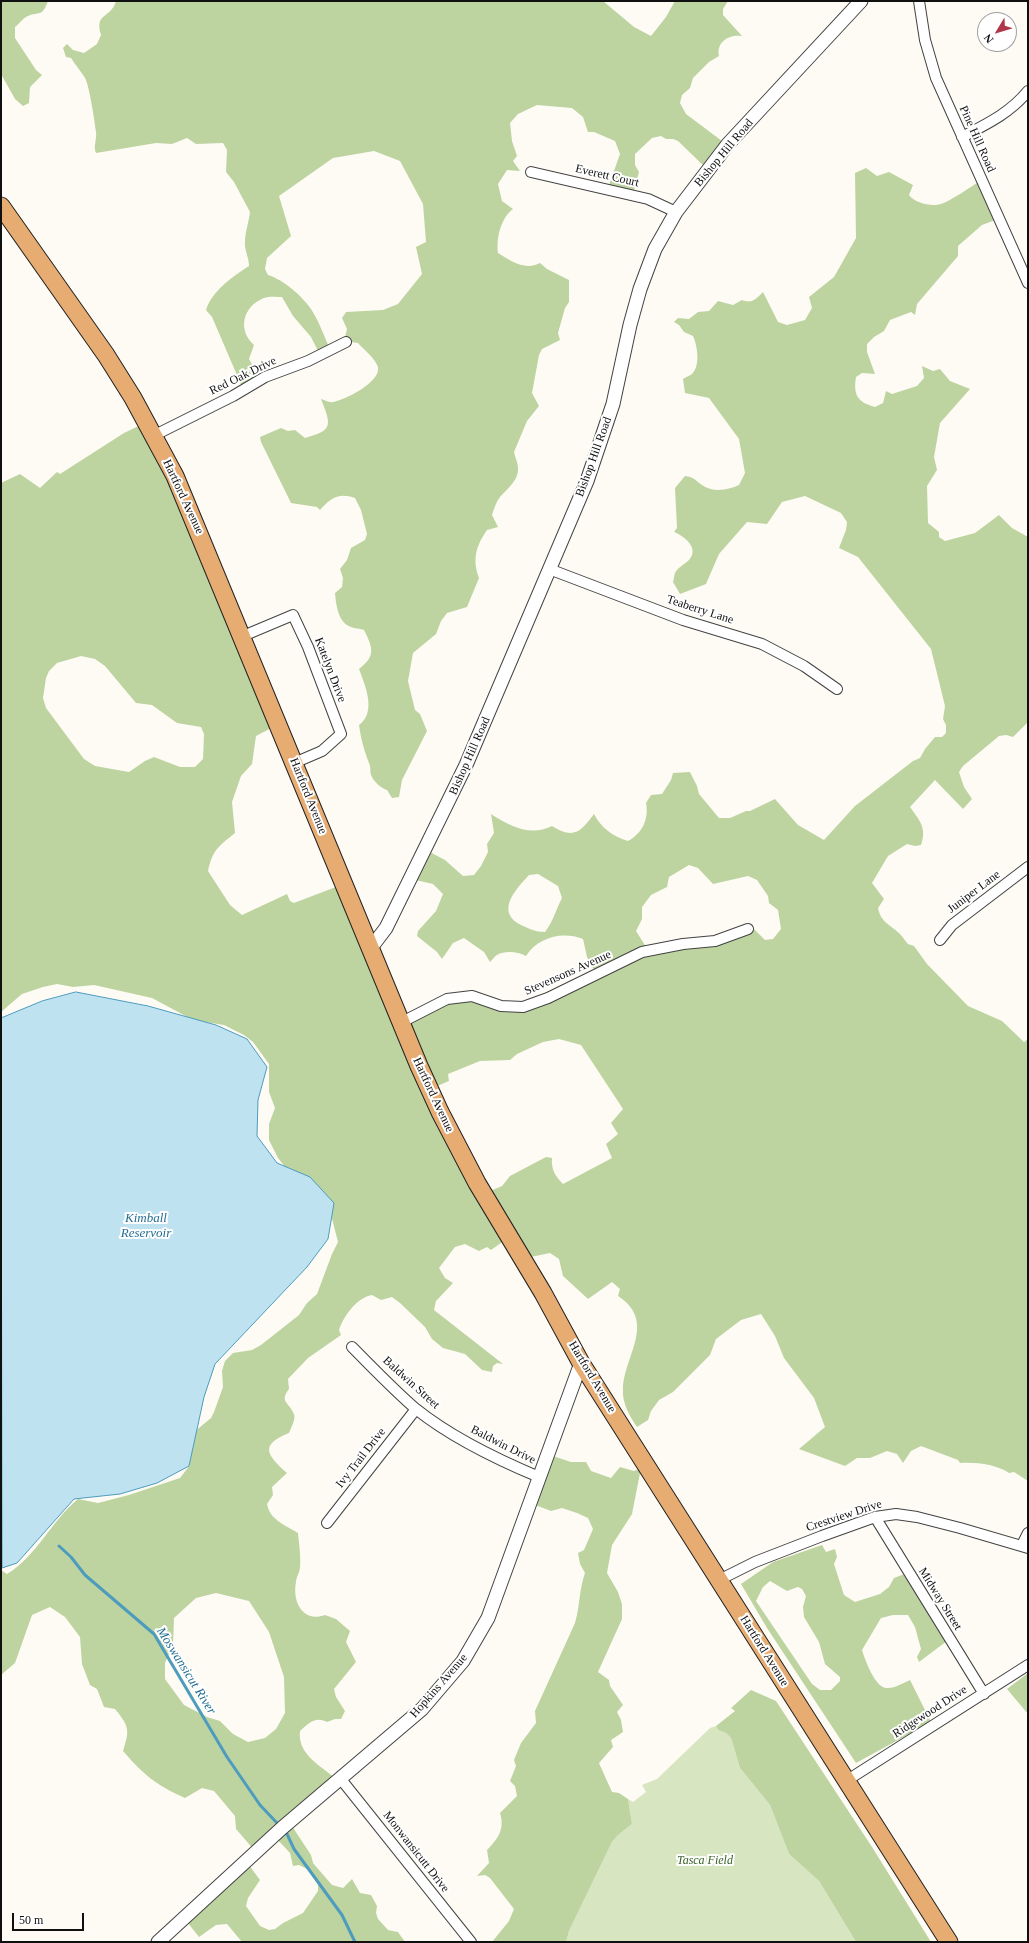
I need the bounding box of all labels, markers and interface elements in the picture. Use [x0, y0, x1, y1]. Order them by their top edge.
north arrow [977, 12, 1017, 52]
text: N [981, 32, 996, 46]
street label: Pine Hill Road [956, 103, 998, 175]
street label: Bishop Hill Road [691, 116, 757, 190]
street label: Everett Court [574, 162, 640, 190]
street label: Red Oak Drive [207, 354, 279, 398]
street label: Bishop Hill Road [573, 415, 615, 499]
street label: Hartford Avenue [159, 457, 207, 537]
street label: Teaberry Lane [665, 592, 735, 628]
street label: Katelyn Drive [311, 636, 349, 704]
street label: Bishop Hill Road [446, 715, 494, 797]
street label: Hartford Avenue [286, 756, 330, 836]
street label: Juniper Lane [945, 868, 1003, 916]
street label: Stevensons Avenue [522, 947, 614, 999]
street label: Hartford Avenue [409, 1055, 457, 1135]
water label: Kimball Reservoir [121, 1211, 171, 1242]
street label: Hartford Avenue [565, 1339, 619, 1415]
street label: Baldwin Street [380, 1354, 442, 1412]
street label: Baldwin Drive [468, 1422, 538, 1468]
street label: Ivy Trail Drive [333, 1425, 389, 1491]
street label: Crestview Drive [804, 1497, 884, 1535]
street label: Midway Street [915, 1565, 965, 1633]
street label: Hartford Avenue [737, 1613, 791, 1689]
water label: Moswansicut River [153, 1624, 219, 1718]
street label: Hopkins Avenue [407, 1651, 471, 1721]
street label: Ridgewood Drive [890, 1683, 970, 1741]
street label: Monwansicutt Drive [380, 1809, 452, 1895]
park label: Tasca Field [677, 1854, 733, 1868]
scale bar [14, 1905, 86, 1931]
text: 50 m [19, 1913, 43, 1927]

